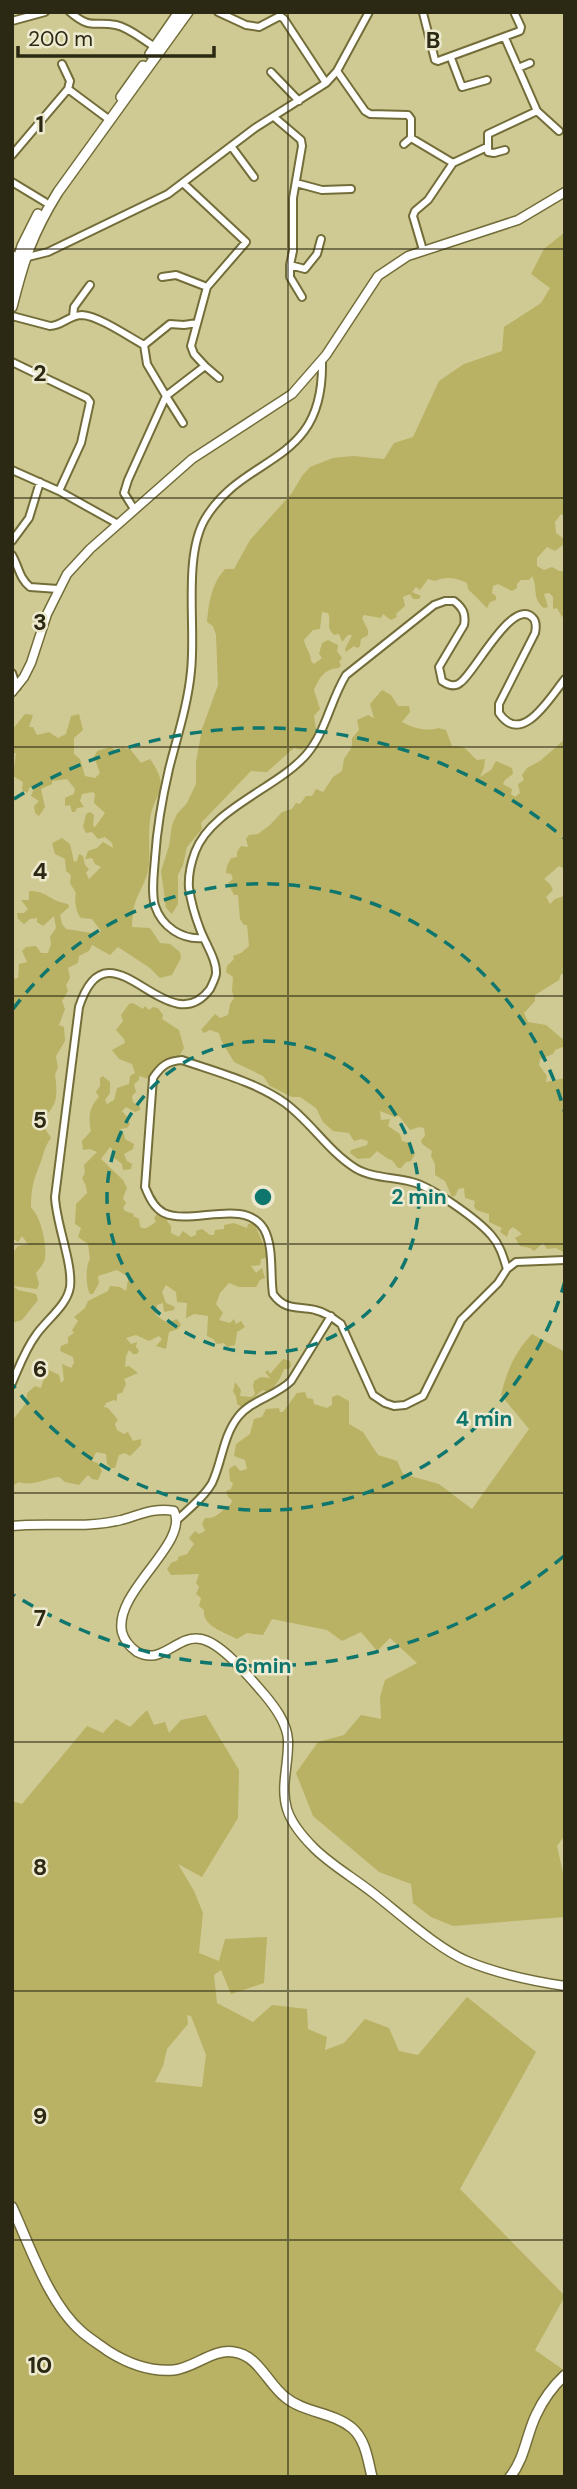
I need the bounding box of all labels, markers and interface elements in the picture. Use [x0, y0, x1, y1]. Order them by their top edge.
scale bar [18, 14, 214, 58]
text: 200 m [28, 25, 93, 53]
text: B [426, 25, 440, 55]
text: 1 [36, 109, 44, 139]
text: 2 [33, 358, 47, 388]
text: 3 [33, 607, 47, 637]
text: 4 [33, 856, 48, 886]
text: 5 [33, 1105, 47, 1135]
text: 2 min [391, 1183, 447, 1211]
centre of rings [251, 1185, 275, 1209]
text: 6 [33, 1354, 47, 1384]
text: 4 min [455, 1405, 513, 1433]
text: 7 [34, 1603, 46, 1633]
text: 6 min [235, 1652, 291, 1680]
text: 8 [33, 1852, 47, 1882]
text: 9 [33, 2101, 47, 2131]
text: 10 [28, 2350, 52, 2380]

